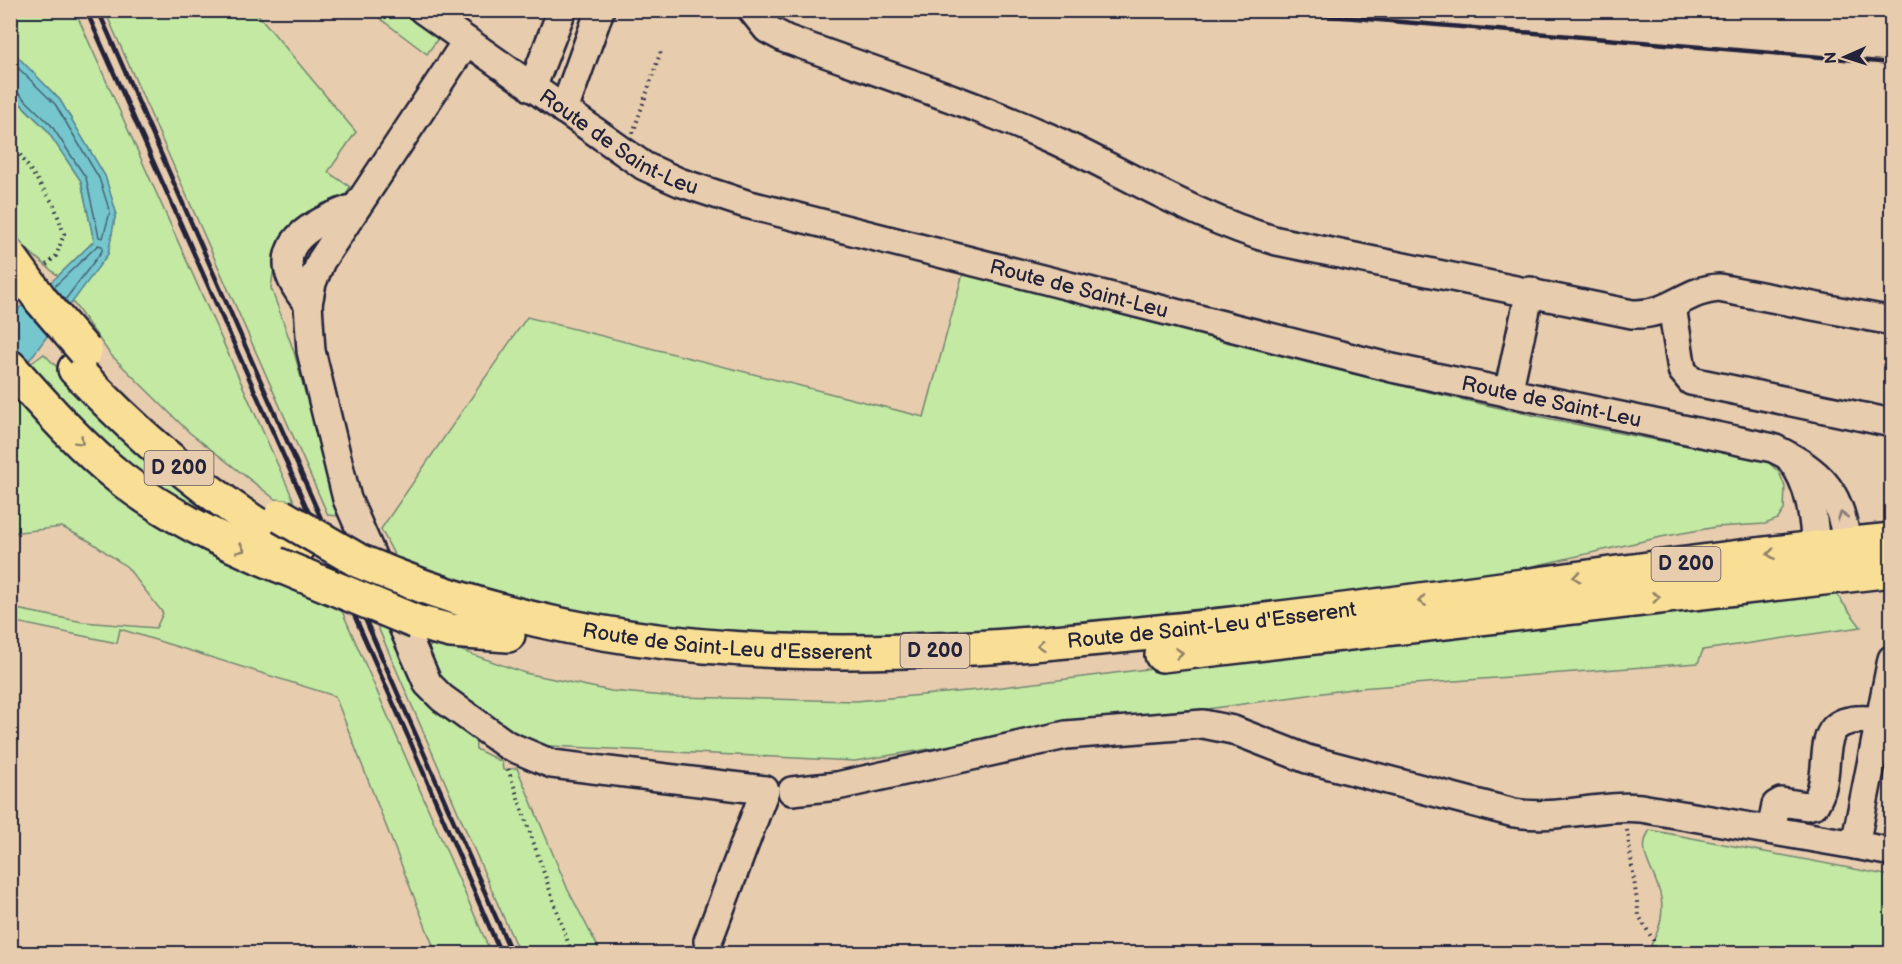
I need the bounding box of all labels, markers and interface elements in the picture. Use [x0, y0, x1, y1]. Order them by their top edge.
north arrow [1815, 27, 1875, 87]
text: N [1822, 51, 1841, 64]
street label: Route de Saint-Leu [535, 84, 702, 200]
street label: Route de Saint-Leu [987, 254, 1171, 323]
street label: Route de Saint-Leu [1459, 370, 1644, 433]
one-way arrow [72, 434, 83, 445]
road number: D 200 [144, 451, 213, 485]
one-way arrow [1837, 511, 1849, 522]
one-way arrow [234, 542, 245, 554]
road number: D 200 [1652, 547, 1720, 581]
one-way arrow [1766, 547, 1775, 559]
one-way arrow [1573, 570, 1582, 583]
one-way arrow [1651, 592, 1660, 604]
one-way arrow [1418, 594, 1427, 606]
street label: Route de Saint-Leu d'Esserent [1066, 596, 1358, 653]
street label: Route de Saint-Leu d'Esserent [581, 617, 873, 665]
road number: D 200 [900, 634, 970, 668]
one-way arrow [1036, 638, 1045, 651]
one-way arrow [1175, 647, 1184, 660]

